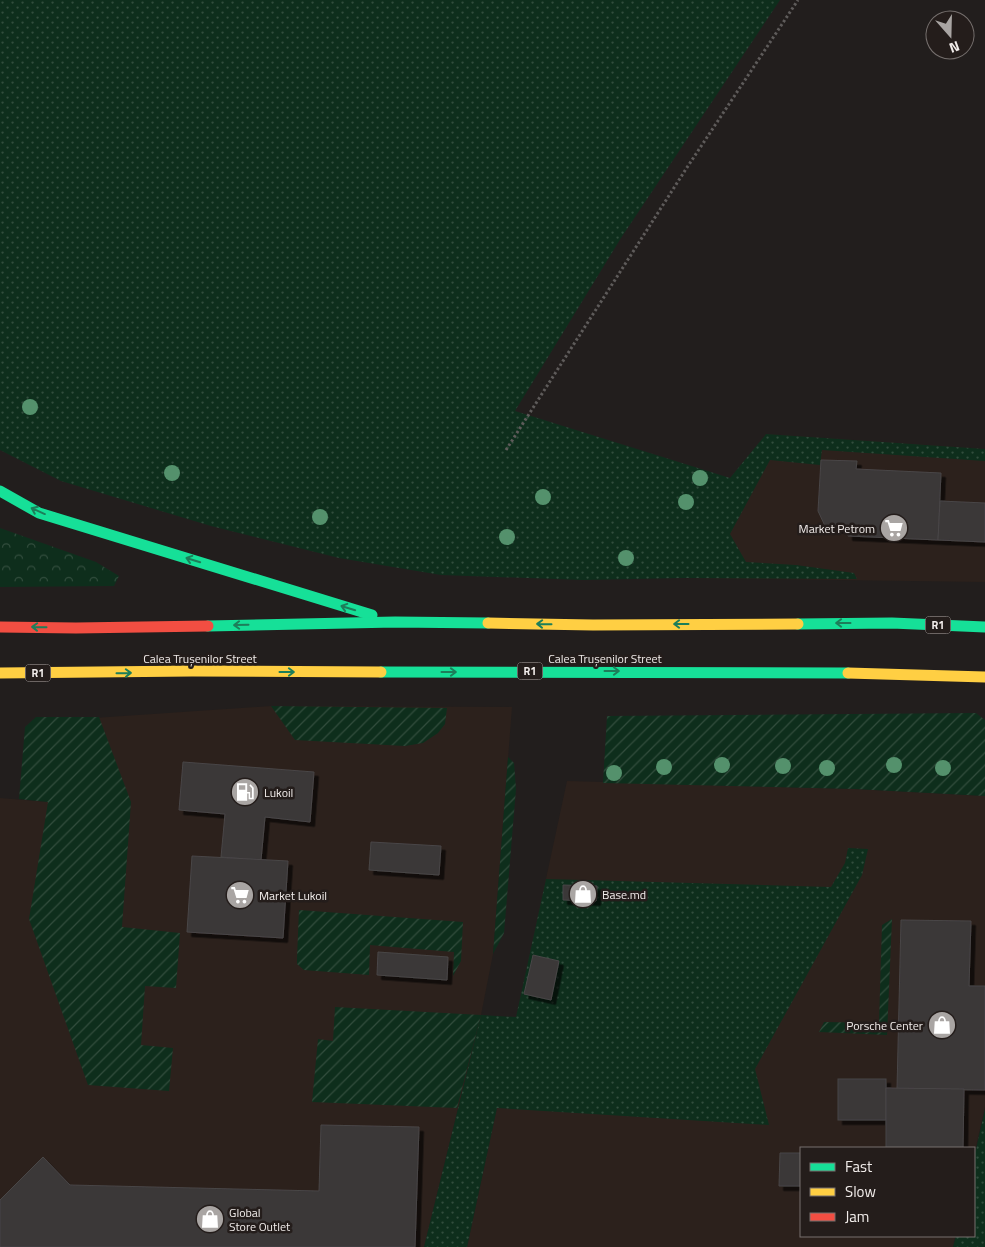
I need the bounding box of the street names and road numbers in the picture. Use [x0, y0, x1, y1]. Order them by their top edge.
road number: R1 [926, 616, 950, 634]
street label: Calea Trușenilor Street [143, 649, 257, 668]
street label: Calea Trușenilor Street [548, 649, 662, 668]
road number: R1 [518, 662, 542, 679]
road number: R1 [26, 664, 50, 681]

